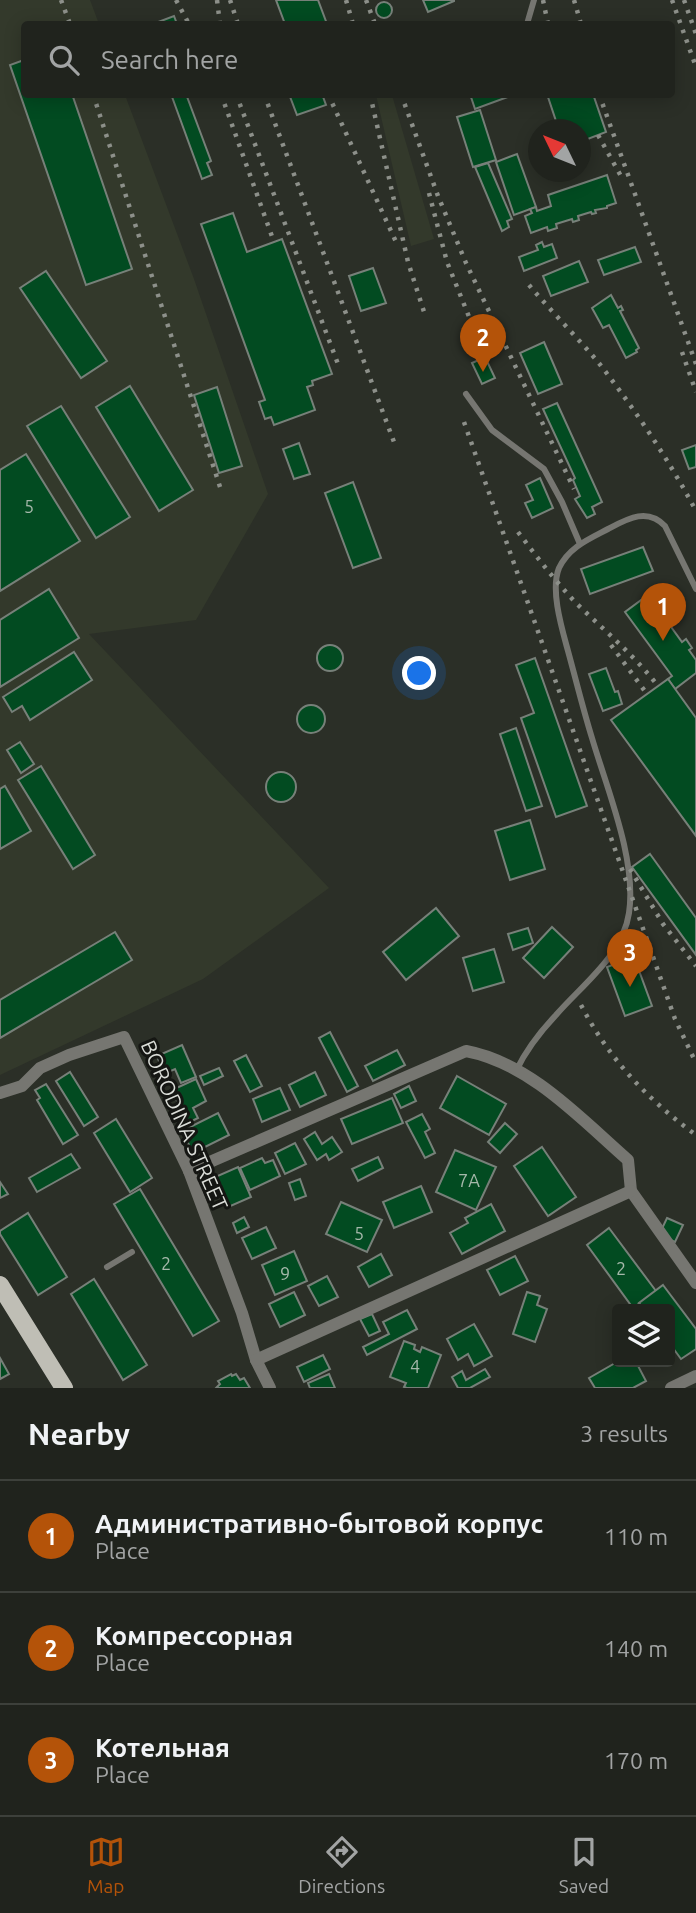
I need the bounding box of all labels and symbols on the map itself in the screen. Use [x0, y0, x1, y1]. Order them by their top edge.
north arrow [528, 119, 591, 182]
pin: 2 [460, 314, 506, 372]
house number: 5 [24, 496, 34, 516]
pin: 1 [640, 583, 686, 641]
your location [402, 656, 436, 690]
pin: 3 [607, 929, 653, 987]
street label: BORODINA STREET [137, 1036, 233, 1214]
house number: 7А [458, 1170, 480, 1190]
house number: 5 [354, 1223, 364, 1243]
house number: 2 [161, 1253, 171, 1273]
house number: 2 [616, 1258, 626, 1278]
house number: 9 [280, 1263, 290, 1283]
house number: 4 [410, 1356, 420, 1376]

